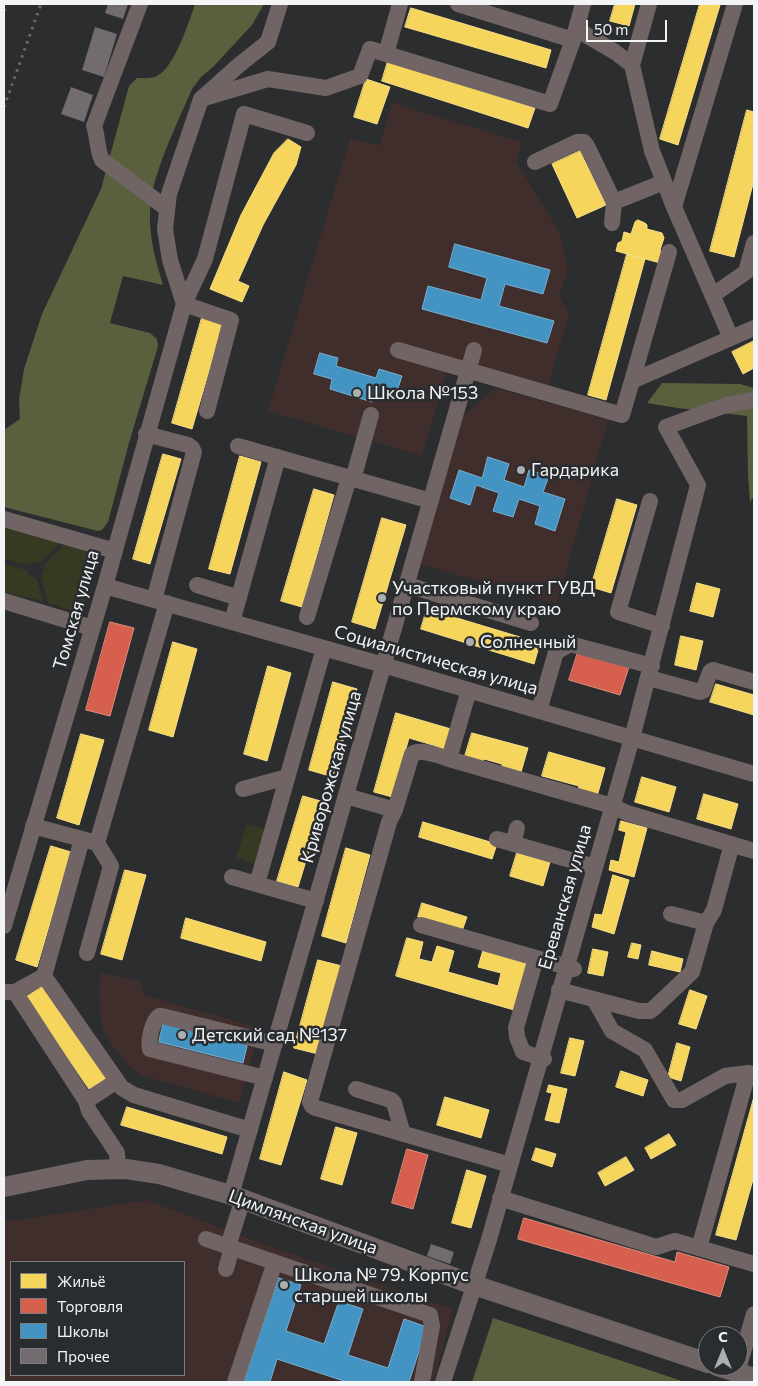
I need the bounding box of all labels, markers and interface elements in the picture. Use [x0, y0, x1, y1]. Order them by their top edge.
scale bar [588, 10, 669, 42]
text: 50 m [594, 20, 628, 38]
place label: Школа №153 [367, 382, 478, 404]
marker: Школа №153 [351, 387, 363, 399]
place label: Гардарика [531, 459, 619, 481]
marker: Гардарика [515, 464, 527, 476]
street label: Томская улица [49, 548, 103, 672]
place label: Участковый пункт ГУВД по Пермскому краю [392, 577, 595, 620]
marker: Участковый пункт ГУВД по Пермскому краю [376, 592, 388, 604]
street label: Социалистическая улица [332, 621, 540, 699]
place label: Солнечный [480, 631, 576, 653]
marker: Солнечный [464, 636, 476, 648]
street label: Криворожская улица [296, 688, 366, 866]
street label: Ереванская улица [534, 822, 596, 972]
place label: Детский сад №137 [192, 1024, 347, 1046]
marker: Детский сад №137 [176, 1029, 188, 1041]
street label: Цимлянская улица [226, 1185, 380, 1259]
legend [10, 1261, 185, 1376]
place label: Школа № 79. Корпус старшей школы [294, 1264, 469, 1306]
text: Жильё [57, 1272, 105, 1290]
marker: Школа № 79. Корпус старшей школы [278, 1279, 290, 1291]
text: Торговля [57, 1297, 123, 1315]
text: Школы [57, 1322, 109, 1340]
north arrow [698, 1326, 748, 1376]
text: С [718, 1328, 728, 1345]
text: Прочее [57, 1347, 110, 1365]

